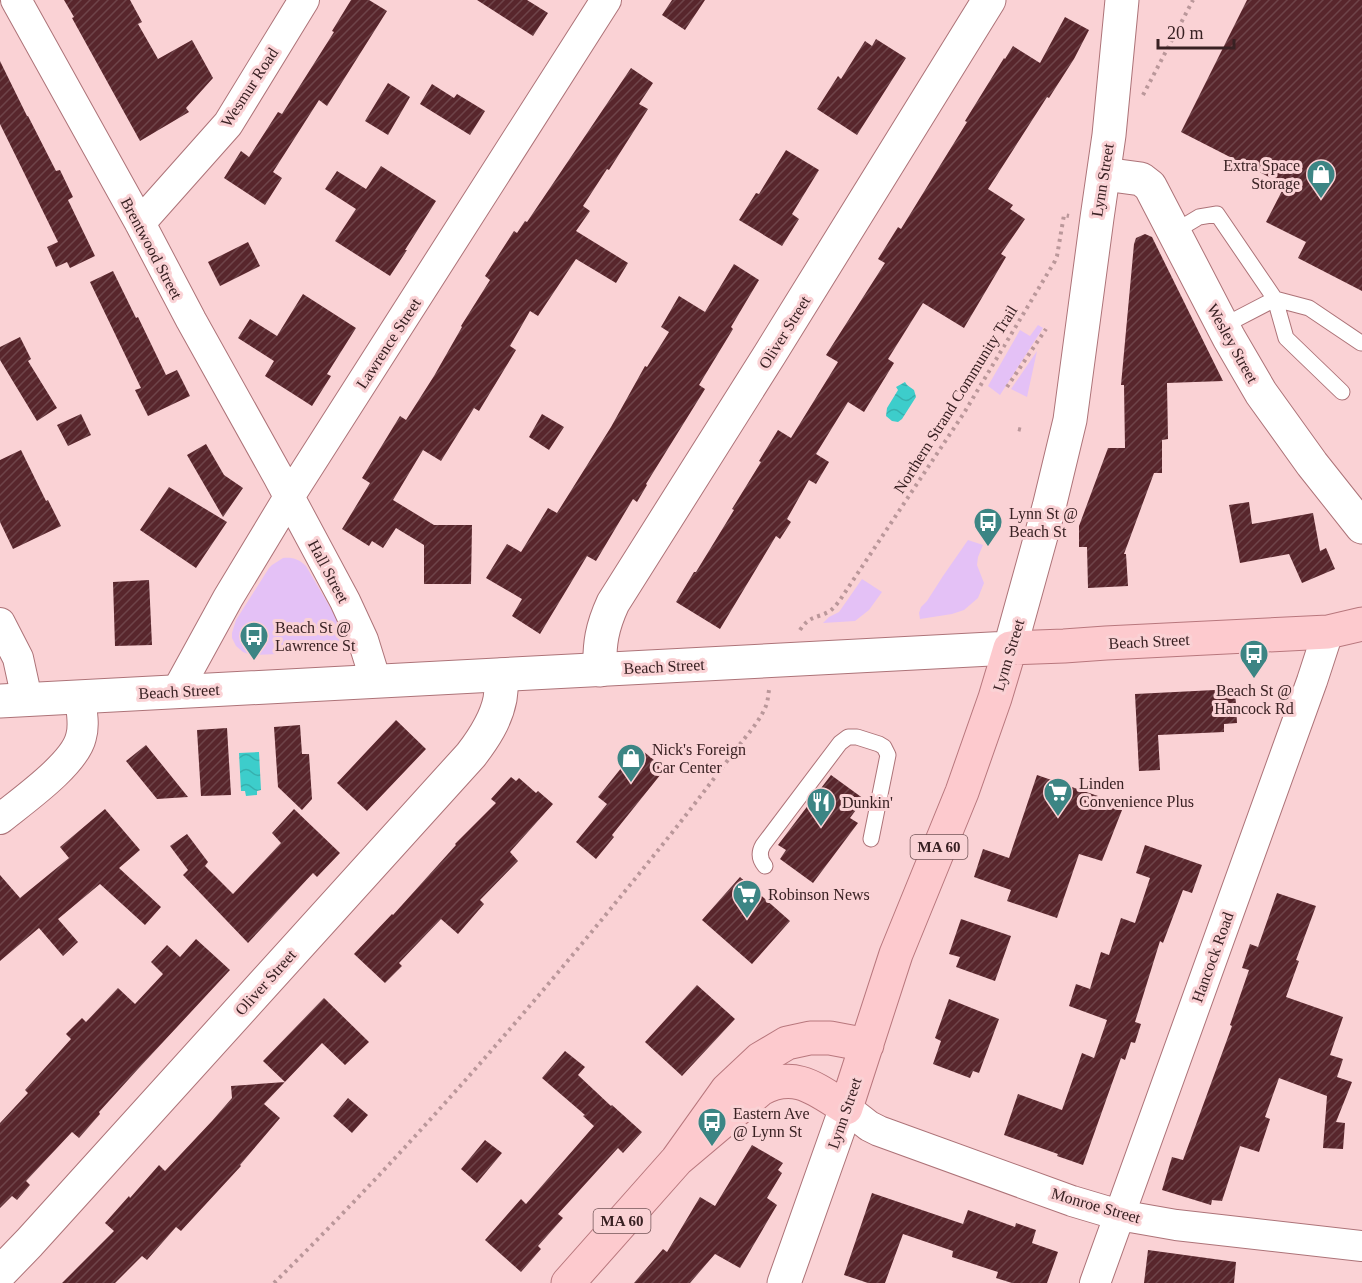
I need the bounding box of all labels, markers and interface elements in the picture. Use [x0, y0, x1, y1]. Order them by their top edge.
scale bar [1158, 12, 1234, 50]
text: 20 m [1167, 23, 1204, 43]
street label: Wesmur Road [218, 45, 281, 130]
street label: Lynn Street [1088, 142, 1118, 218]
place label: Extra Space Storage [1223, 157, 1300, 193]
shop icon: Extra Space Storage [1305, 158, 1337, 200]
street label: Brentwood Street [118, 195, 186, 302]
street label: Oliver Street [755, 292, 814, 372]
street label: Lawrence Street [353, 294, 424, 392]
street label: Wesley Street [1203, 301, 1262, 387]
street label: Northern Strand Community Trail [890, 302, 1022, 497]
place label: Lynn St @ Beach St [1009, 505, 1078, 540]
bus stop icon: Lynn St @ Beach St [972, 506, 1004, 548]
street label: Hall Street [305, 537, 352, 606]
street label: Lynn Street [989, 617, 1029, 693]
place label: Beach St @ Lawrence St [275, 619, 356, 654]
bus stop icon: Beach St @ Lawrence St [238, 620, 270, 662]
street label: Beach Street [1108, 631, 1191, 652]
bus stop icon: Beach St @ Hancock Rd [1238, 638, 1270, 680]
street label: Beach Street [623, 656, 706, 677]
street label: Beach Street [138, 681, 221, 702]
place label: Beach St @ Hancock Rd [1214, 682, 1294, 717]
place label: Nick's Foreign Car Center [652, 741, 746, 776]
shop icon: Nick's Foreign Car Center [615, 742, 647, 784]
place label: Linden Convenience Plus [1079, 775, 1194, 810]
supermarket icon: Linden Convenience Plus [1042, 776, 1074, 818]
restaurant icon: Dunkin' [805, 786, 837, 828]
place label: Dunkin' [842, 794, 893, 811]
road number: MA 60 [910, 835, 968, 859]
supermarket icon: Robinson News [731, 878, 763, 920]
place label: Robinson News [768, 886, 870, 903]
street label: Hancock Road [1188, 910, 1237, 1005]
street label: Oliver Street [232, 946, 300, 1019]
street label: Lynn Street [824, 1075, 866, 1151]
place label: Eastern Ave @ Lynn St [733, 1105, 810, 1141]
bus stop icon: Eastern Ave @ Lynn St [696, 1106, 728, 1148]
street label: Monroe Street [1049, 1185, 1143, 1226]
road number: MA 60 [594, 1209, 650, 1233]

